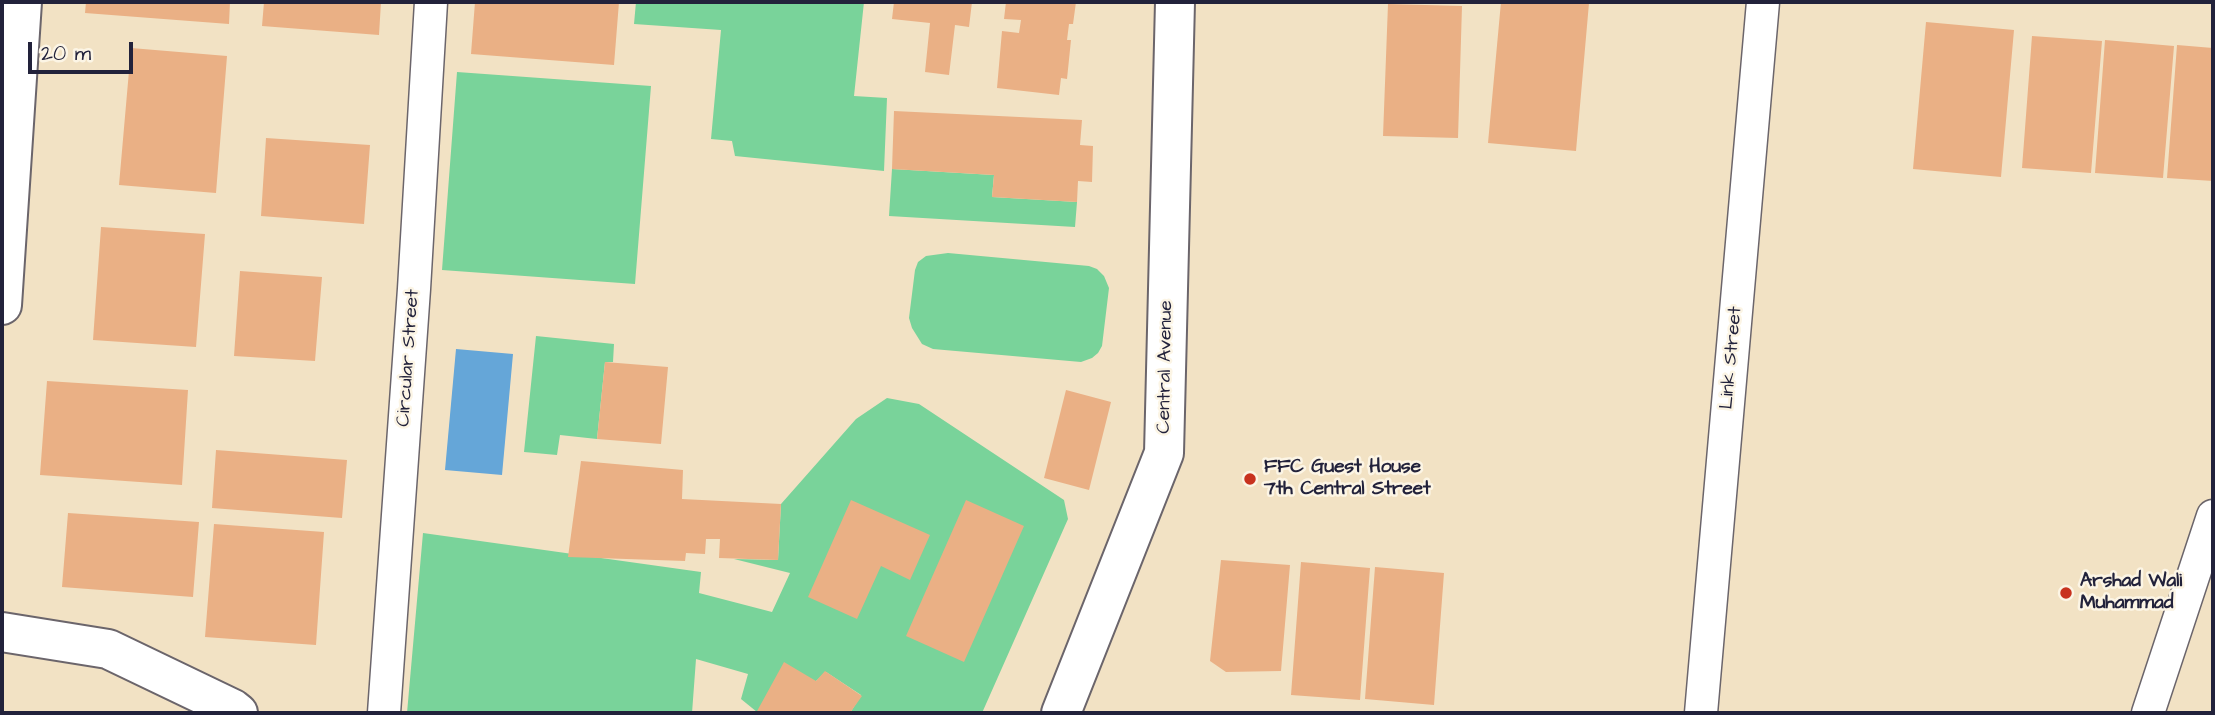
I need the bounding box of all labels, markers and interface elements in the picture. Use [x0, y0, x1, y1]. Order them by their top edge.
scale bar [32, 28, 136, 72]
text: 20 m [41, 39, 91, 68]
street label: Circular Street [393, 288, 425, 428]
street label: Central Avenue [1153, 300, 1179, 434]
street label: Link Street [1716, 305, 1748, 411]
place label: FFC Guest House 7th Central Street [1264, 457, 1431, 501]
marker: FFC Guest House 7th Central Street [1242, 471, 1258, 487]
place label: Arshad Wali Muhammad [2080, 571, 2182, 615]
marker: Arshad Wali Muhammad [2058, 585, 2074, 601]

